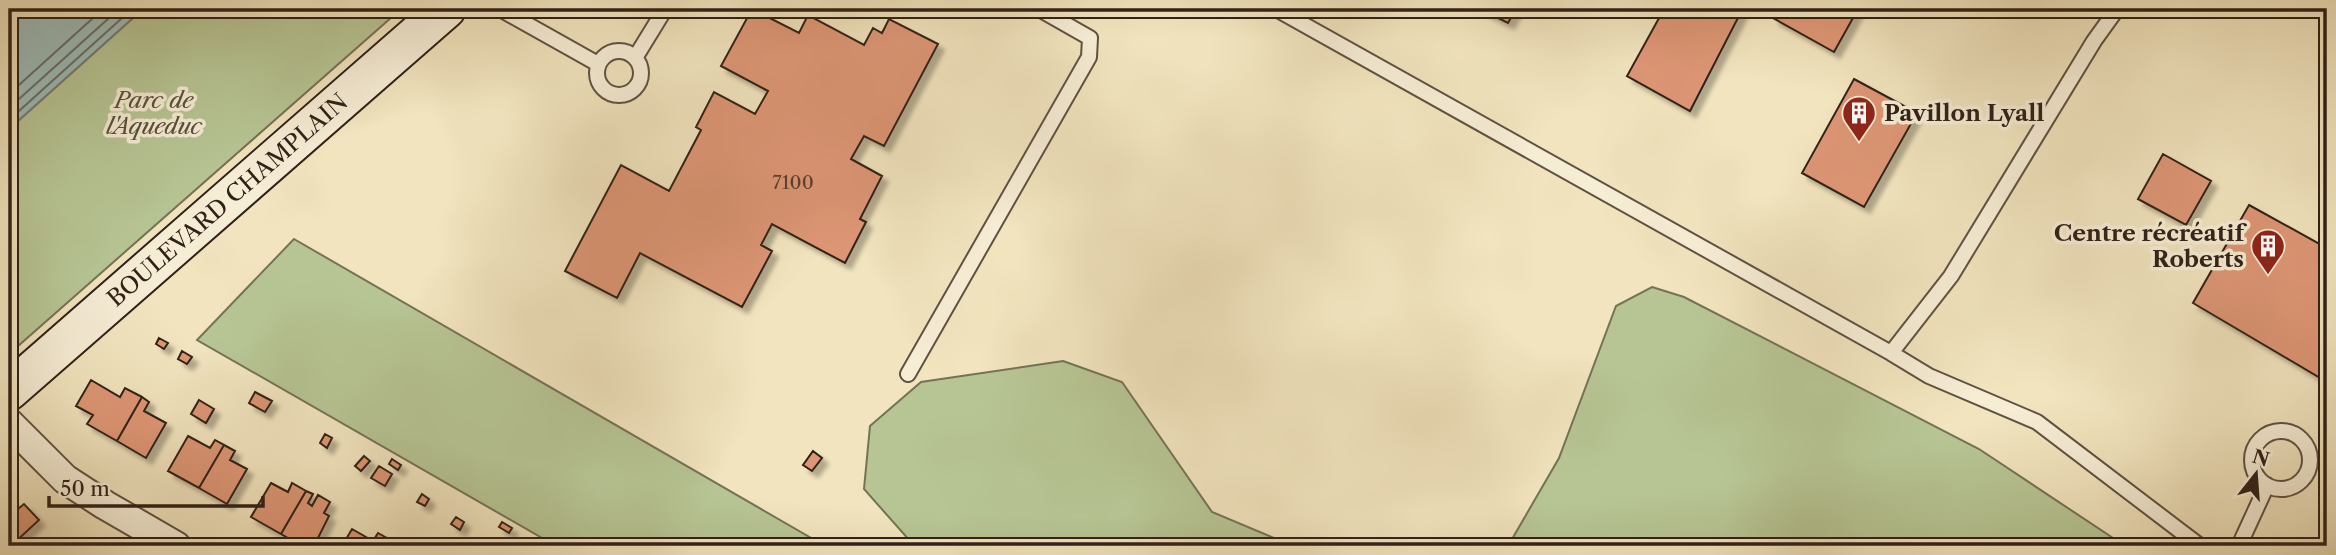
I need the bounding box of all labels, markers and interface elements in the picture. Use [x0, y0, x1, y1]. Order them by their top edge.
park label: Parc de l'Aqueduc [106, 86, 203, 140]
street label: BOULEVARD CHAMPLAIN [102, 88, 353, 313]
building icon: Pavillon Lyall [1840, 94, 1878, 143]
place label: Pavillon Lyall [1884, 99, 2044, 127]
house number: 7100 [772, 171, 814, 194]
place label: Centre récréatif Roberts [2054, 219, 2247, 273]
building icon: Centre récréatif Roberts [2249, 227, 2287, 276]
north arrow [2220, 440, 2290, 510]
text: N [2250, 445, 2272, 472]
scale bar [49, 464, 262, 508]
text: 50 m [60, 476, 110, 501]

